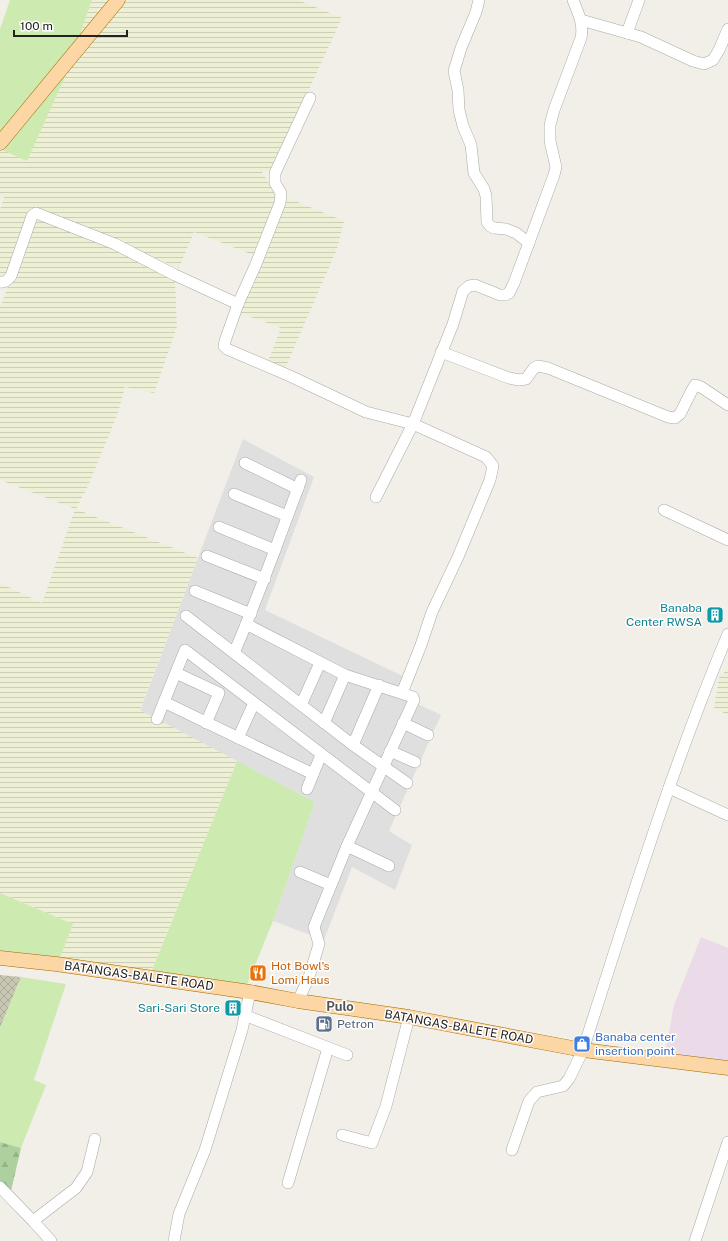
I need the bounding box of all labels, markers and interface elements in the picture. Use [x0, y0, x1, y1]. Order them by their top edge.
scale bar [14, 12, 127, 38]
text: 100 m [20, 19, 53, 33]
place label: Banaba Center RWSA [626, 601, 702, 629]
building icon: Banaba Center RWSA [705, 605, 725, 625]
street label: BATANGAS-BALETE ROAD [63, 959, 215, 993]
place label: Hot Bowl's Lomi Haus [271, 959, 330, 987]
restaurant icon: Hot Bowl's Lomi Haus [248, 963, 268, 983]
building icon: Sari-Sari Store [223, 998, 243, 1018]
district label: Pulo [326, 999, 354, 1014]
place label: Sari-Sari Store [138, 1001, 220, 1015]
street label: BATANGAS-BALETE ROAD [384, 1007, 534, 1047]
fuel station icon: Petron [314, 1014, 334, 1034]
place label: Petron [337, 1017, 374, 1031]
place label: Banaba center insertion point [595, 1030, 676, 1058]
shop icon: Banaba center insertion point [572, 1034, 592, 1054]

